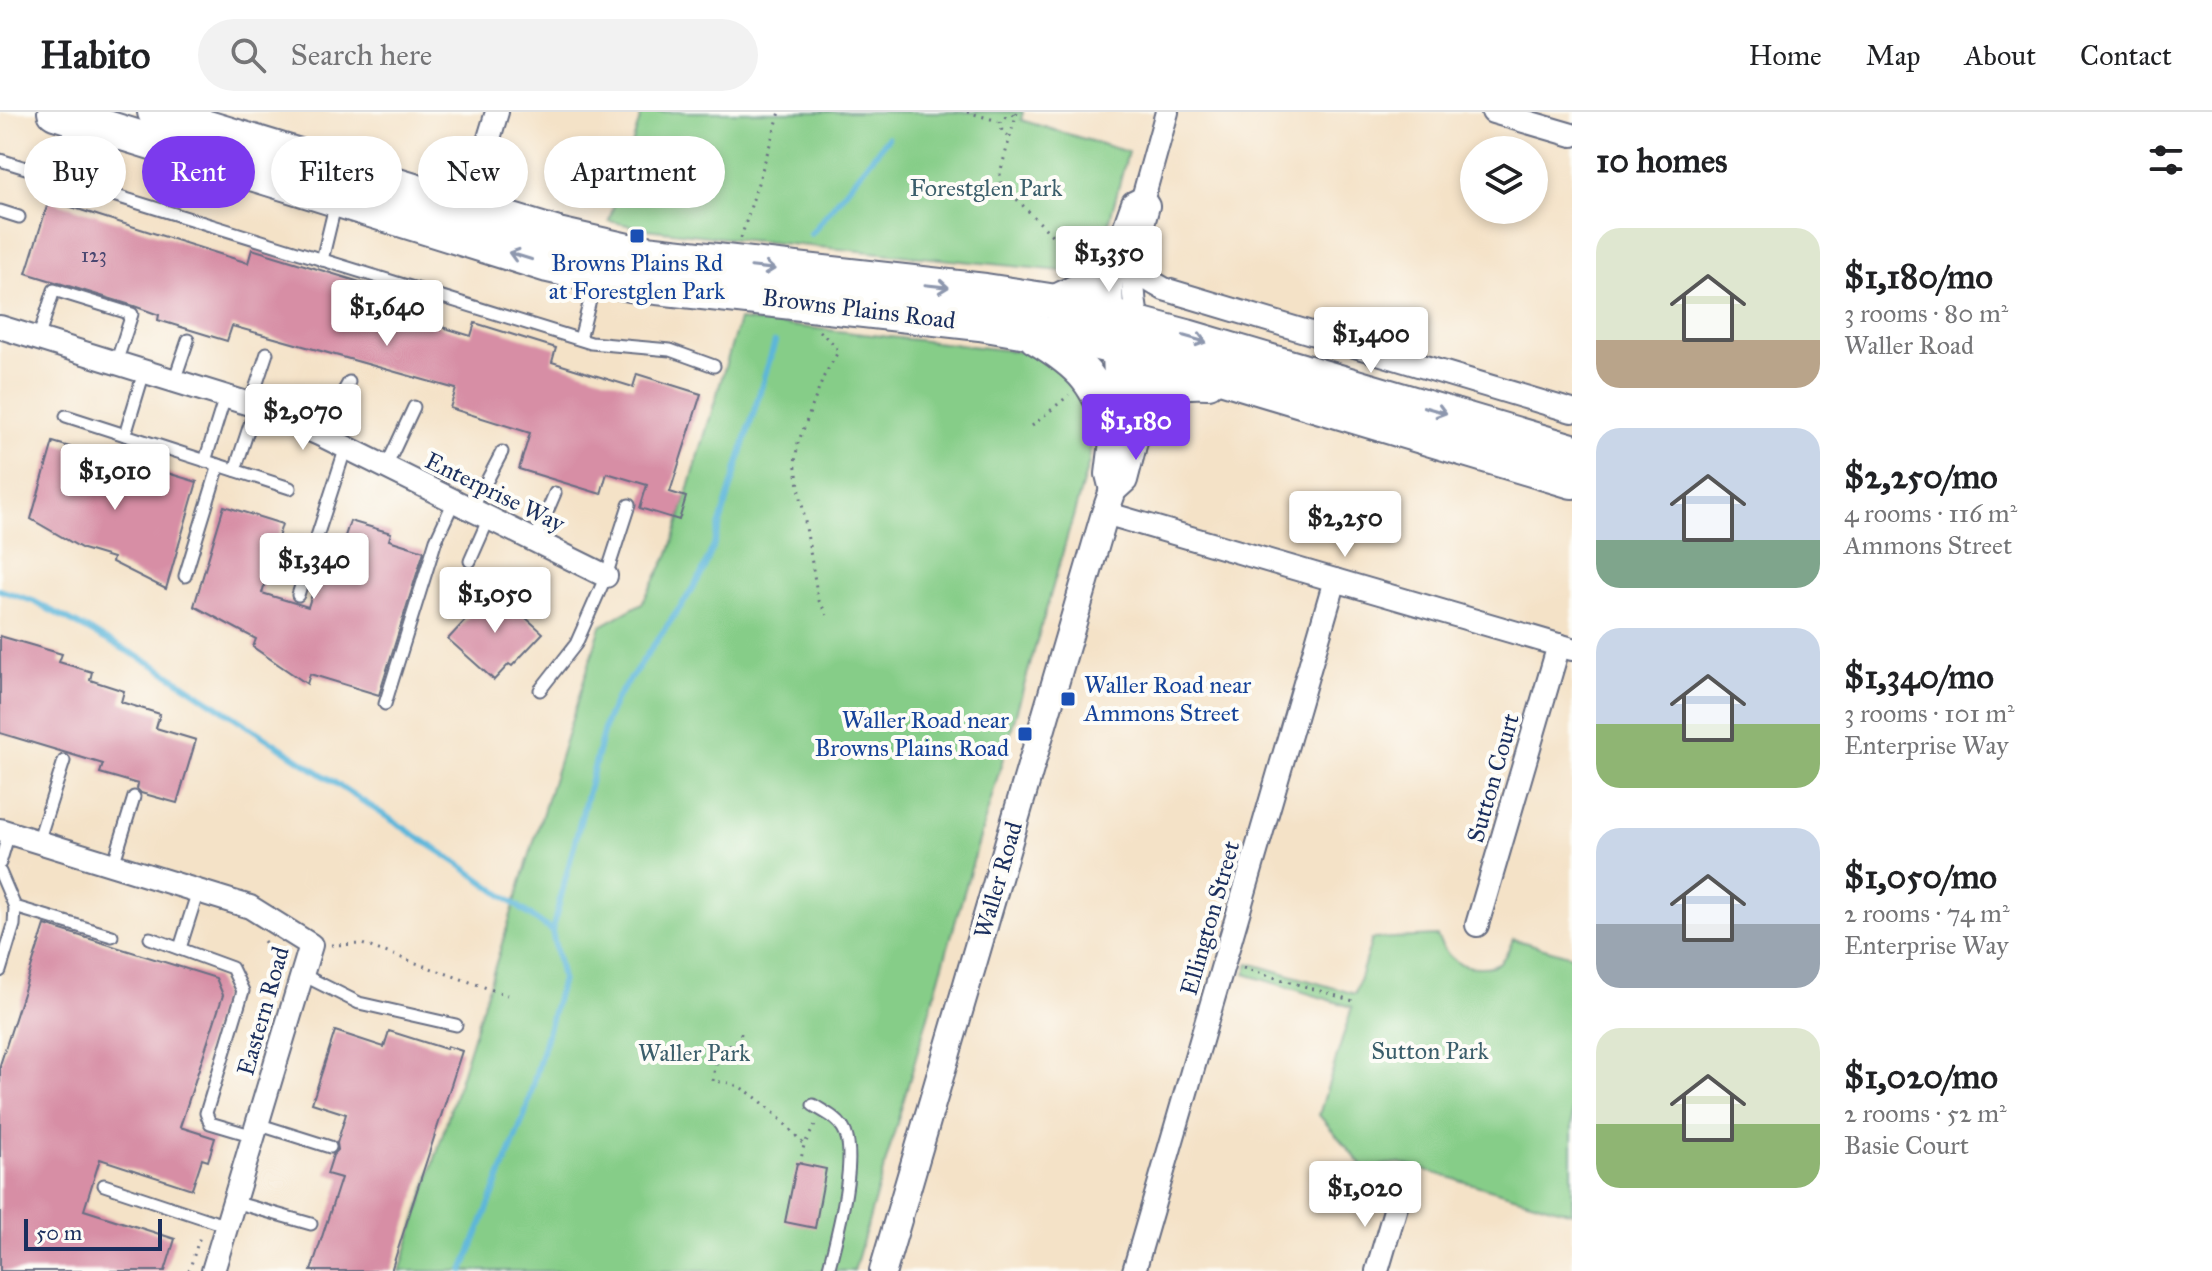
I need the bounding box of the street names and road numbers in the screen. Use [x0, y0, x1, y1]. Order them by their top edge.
street label: Browns Plains Road [761, 282, 957, 336]
street label: Enterprise Way [420, 445, 570, 539]
street label: Sutton Court [1460, 709, 1526, 846]
street label: Waller Road [967, 818, 1029, 942]
street label: Ellington Street [1174, 837, 1247, 999]
street label: Eastern Road [230, 943, 296, 1079]

